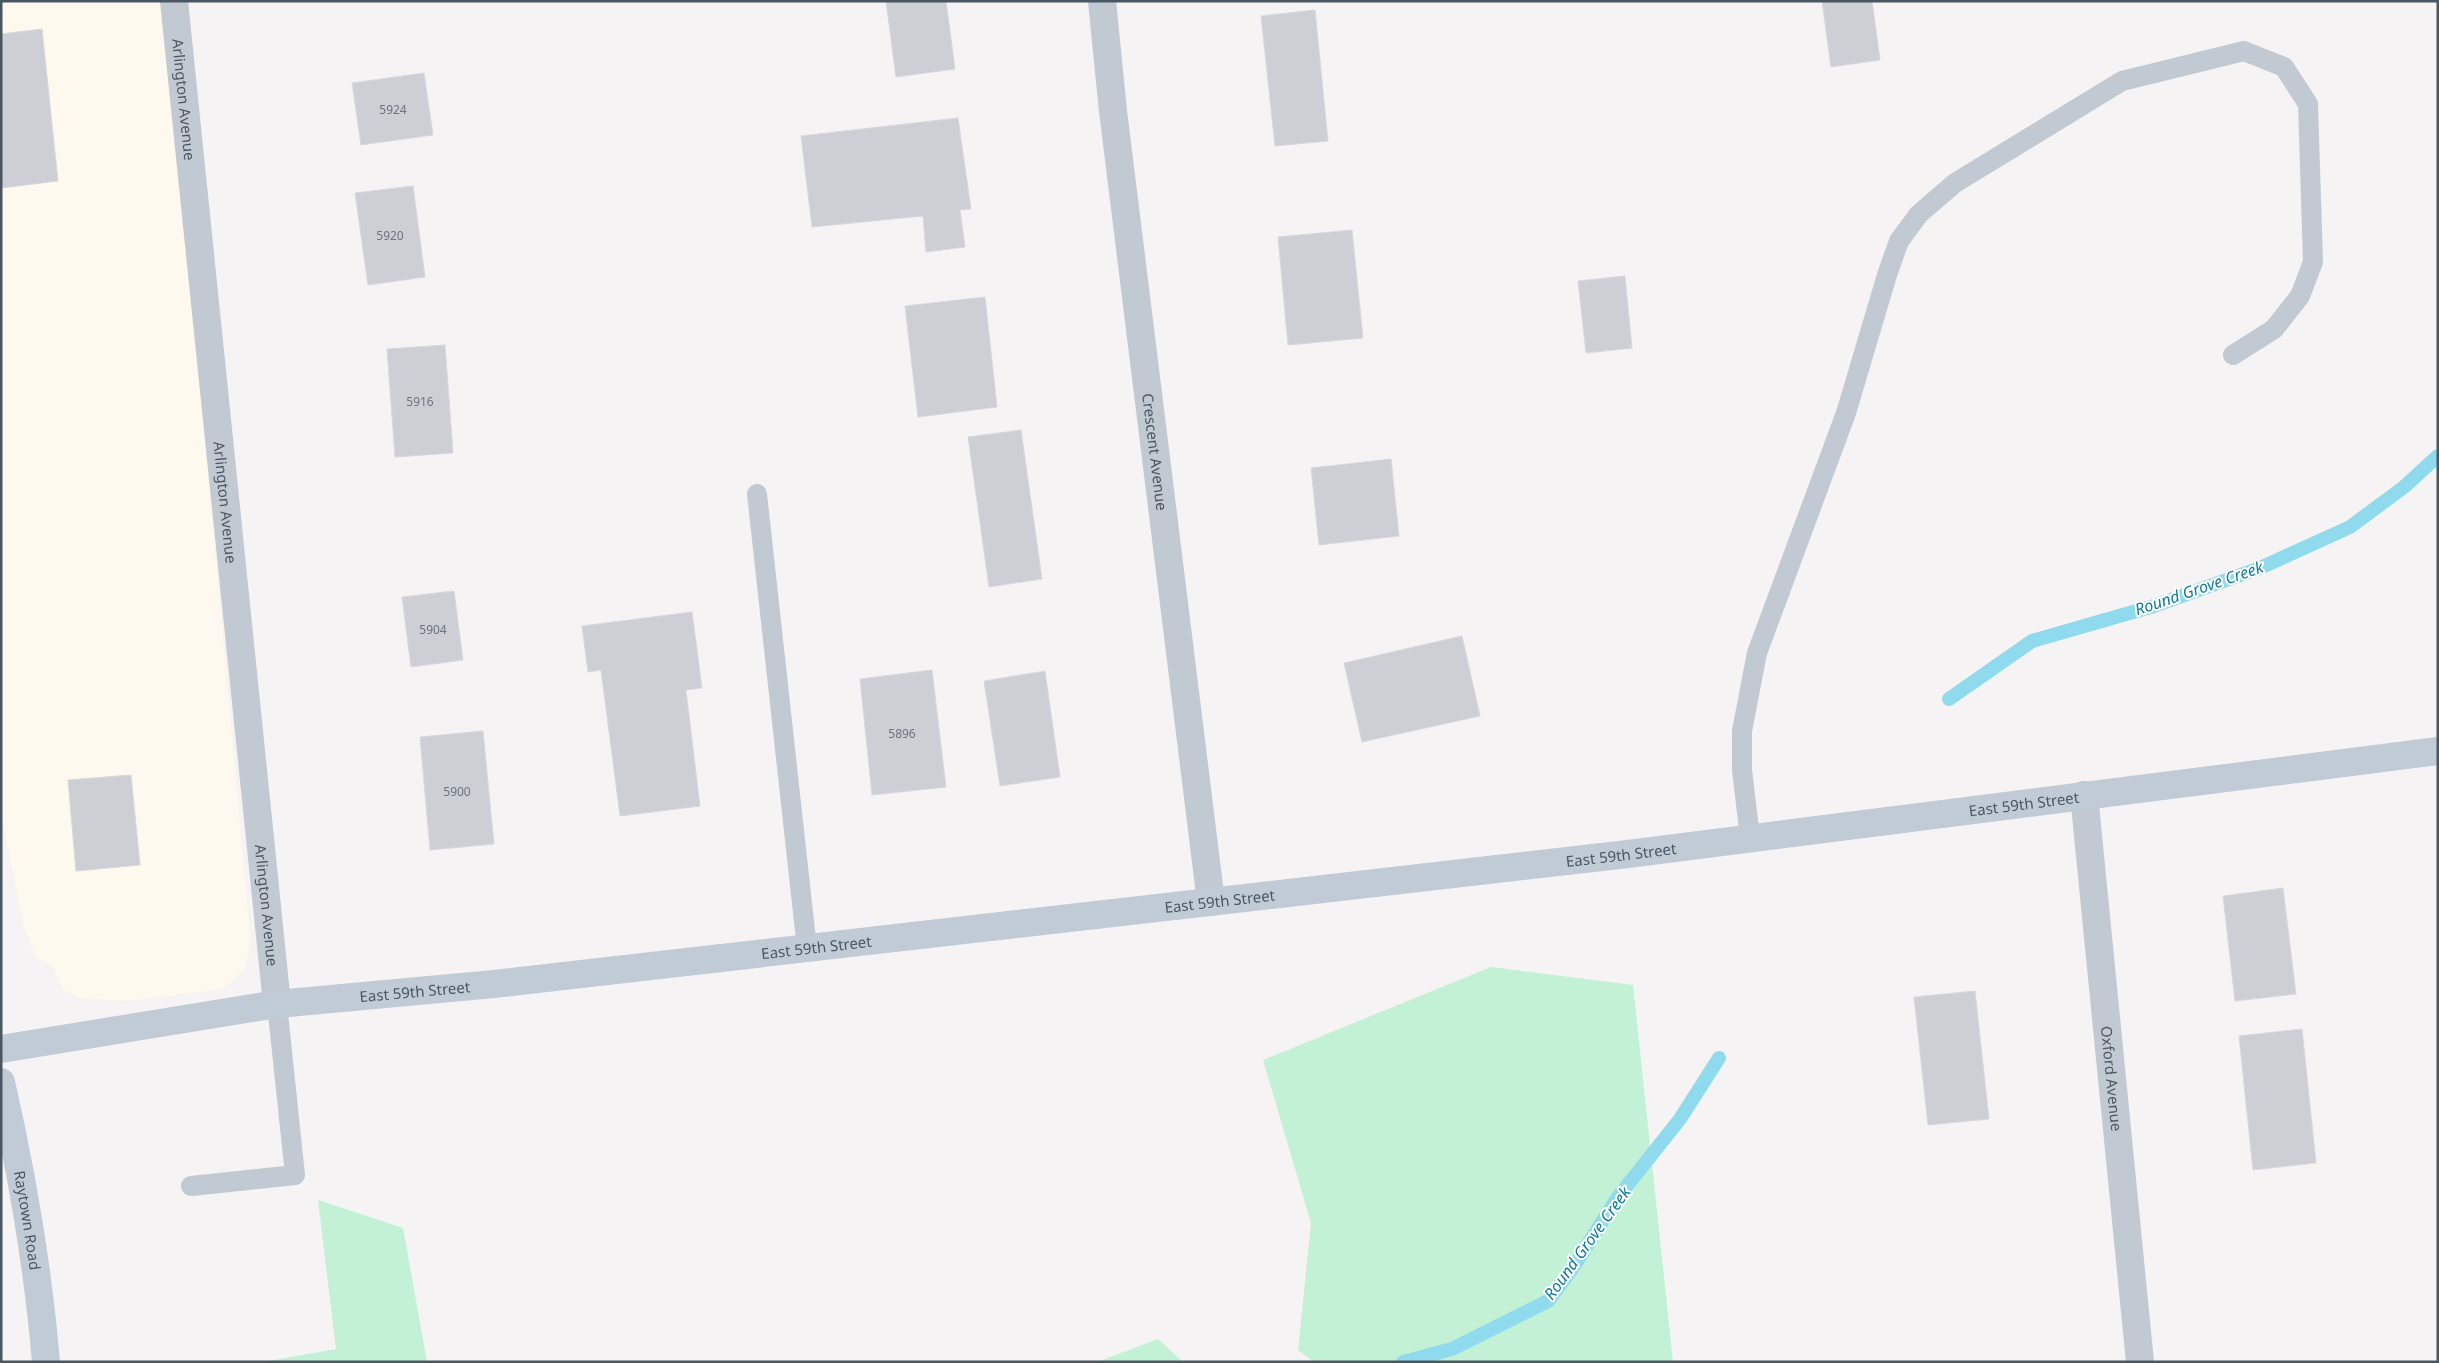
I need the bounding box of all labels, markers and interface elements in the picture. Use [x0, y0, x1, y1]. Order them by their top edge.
street label: Arlington Avenue [168, 38, 200, 161]
house number: 5924 [379, 101, 407, 118]
house number: 5920 [376, 227, 404, 244]
street label: Crescent Avenue [1138, 392, 1172, 512]
house number: 5916 [406, 393, 434, 410]
street label: Arlington Avenue [209, 440, 242, 564]
water label: Round Grove Creek [2132, 555, 2267, 620]
house number: 5904 [419, 621, 447, 638]
house number: 5896 [888, 725, 916, 742]
house number: 5900 [443, 783, 471, 800]
street label: East 59th Street [1967, 787, 2081, 821]
street label: East 59th Street [1565, 838, 1678, 871]
street label: Arlington Avenue [251, 843, 283, 967]
street label: East 59th Street [1163, 884, 1277, 917]
street label: East 59th Street [760, 931, 873, 963]
street label: East 59th Street [359, 976, 472, 1006]
street label: Oxford Avenue [2097, 1025, 2127, 1132]
street label: Raytown Road [10, 1169, 46, 1271]
water label: Round Grove Creek [1539, 1181, 1636, 1304]

